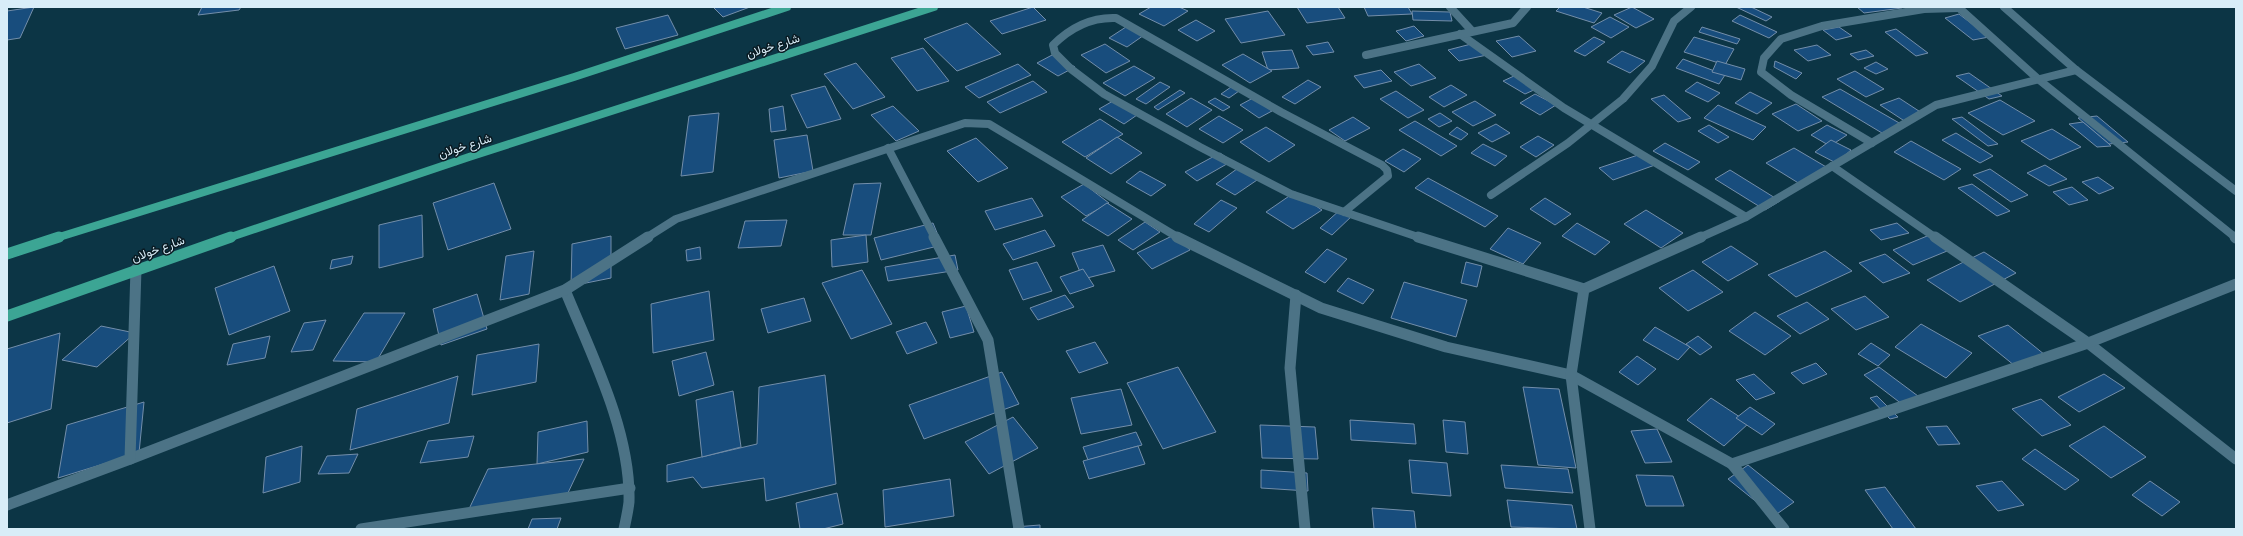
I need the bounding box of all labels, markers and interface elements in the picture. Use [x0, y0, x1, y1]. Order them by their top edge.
street label: شارع خولان [744, 31, 802, 63]
street label: شارع خولان [436, 131, 494, 163]
street label: شارع خولان [130, 233, 187, 267]

